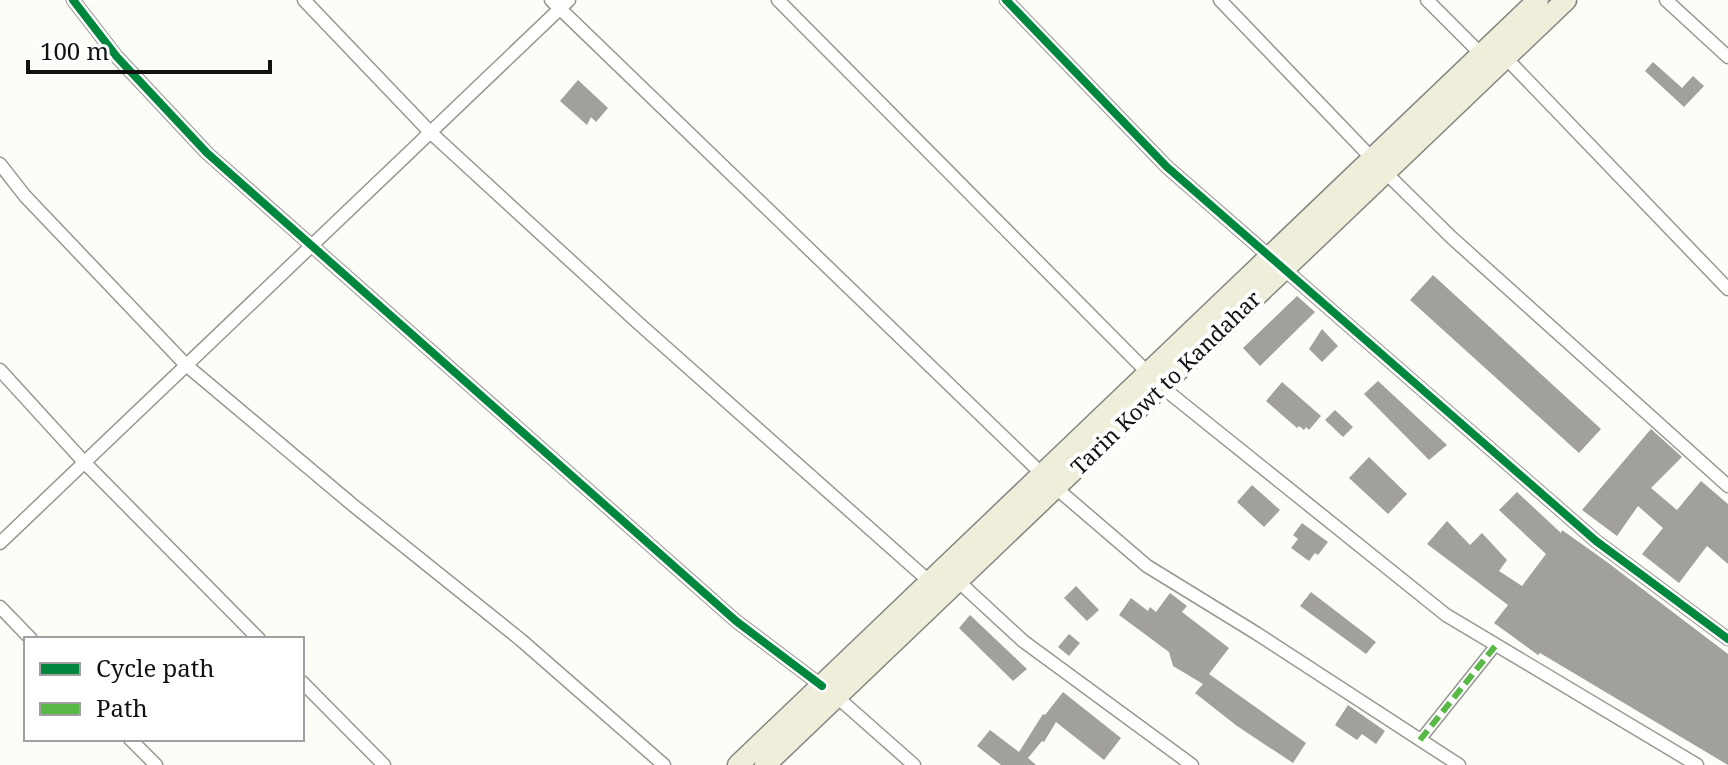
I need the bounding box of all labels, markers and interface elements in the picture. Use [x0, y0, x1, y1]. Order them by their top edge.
scale bar [28, 24, 270, 74]
text: 100 m [40, 34, 109, 67]
street label: Tarin Kowt to Kandahar [1063, 283, 1267, 481]
legend [24, 637, 304, 741]
text: Cycle path [96, 651, 215, 684]
text: Path [96, 691, 148, 724]

